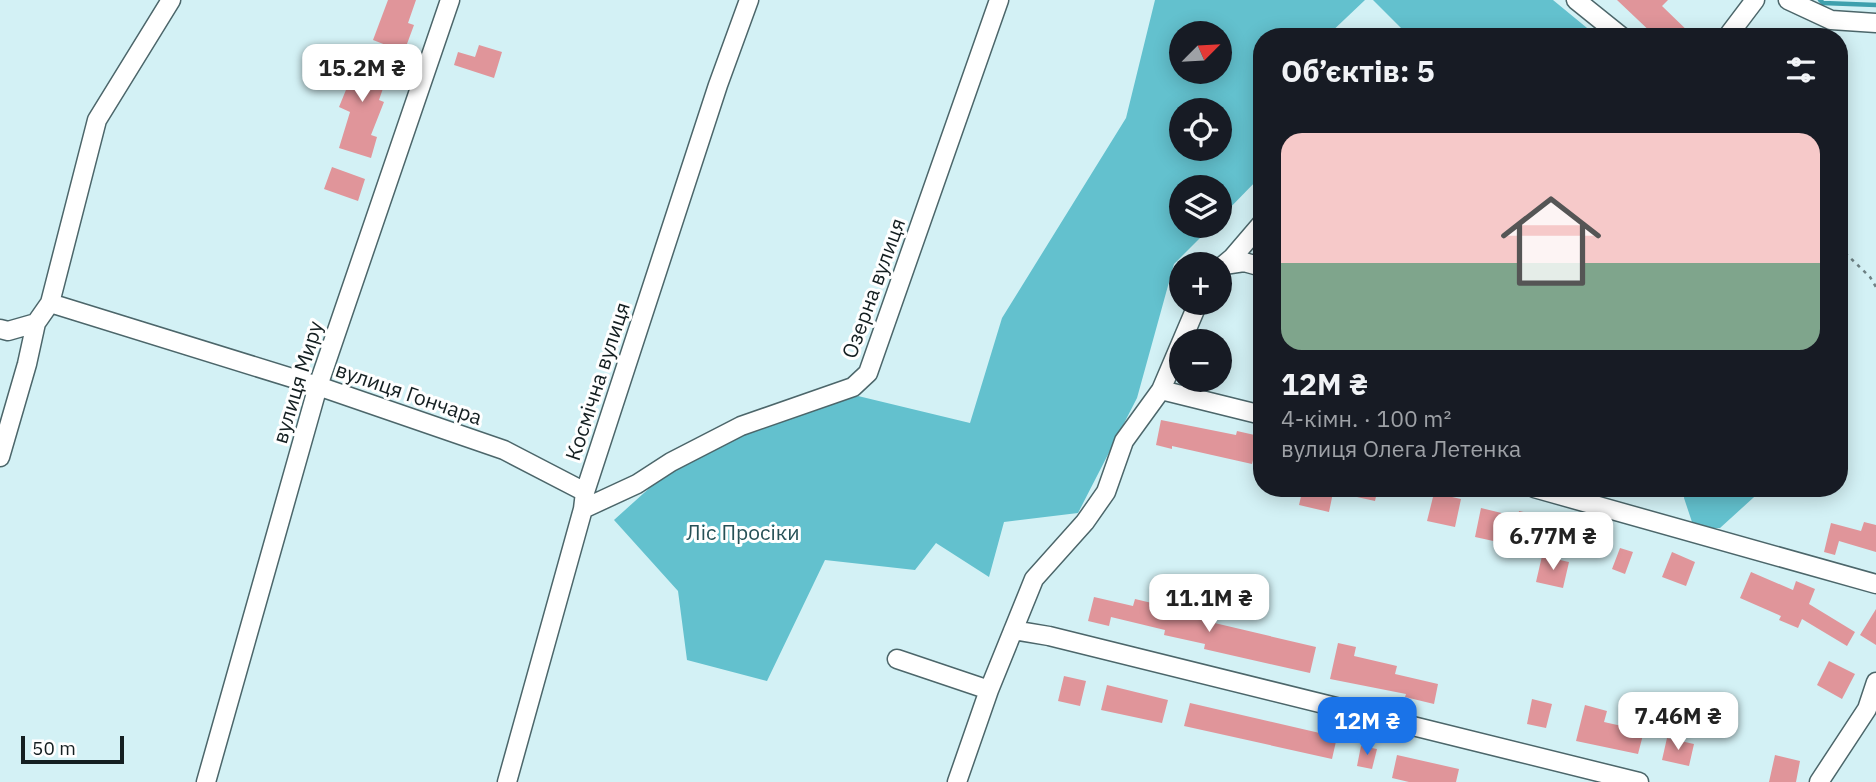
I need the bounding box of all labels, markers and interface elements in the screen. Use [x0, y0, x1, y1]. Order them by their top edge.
north arrow [1169, 21, 1232, 84]
map controls [1169, 21, 1232, 392]
pin: 15.2M ₴ [297, 44, 427, 104]
text: Об’єктів: 5 [1281, 51, 1435, 90]
icon: filters [1782, 51, 1820, 89]
text: 15.2M ₴ [318, 52, 406, 82]
button: locate [1169, 98, 1232, 161]
button: layers [1169, 175, 1232, 238]
icon: home [1488, 178, 1614, 304]
street label: Озерна вулиця [835, 214, 911, 362]
button: + [1169, 252, 1232, 315]
street label: Космічна вулиця [558, 298, 636, 464]
street label: вулиця Миру [265, 317, 329, 447]
button: − [1169, 329, 1232, 392]
street label: вулиця Гончара [332, 355, 486, 431]
text: 12M ₴ [1281, 364, 1368, 403]
text: 4-кімн. · 100 m² [1281, 403, 1451, 433]
text: вулиця Олега Летенка [1281, 433, 1521, 463]
pin: 6.77M ₴ [1488, 512, 1618, 572]
park label: Ліс Просіки [686, 518, 800, 546]
text: 6.77M ₴ [1509, 520, 1597, 550]
pin: 11.1M ₴ [1144, 574, 1274, 634]
text: 11.1M ₴ [1165, 582, 1253, 612]
pin: 7.46M ₴ [1613, 692, 1743, 752]
pin: 12M ₴ [1318, 698, 1416, 757]
text: 7.46M ₴ [1634, 700, 1722, 730]
text: 12M ₴ [1334, 705, 1400, 735]
scale bar [21, 733, 124, 765]
text: 50 m [32, 736, 76, 760]

